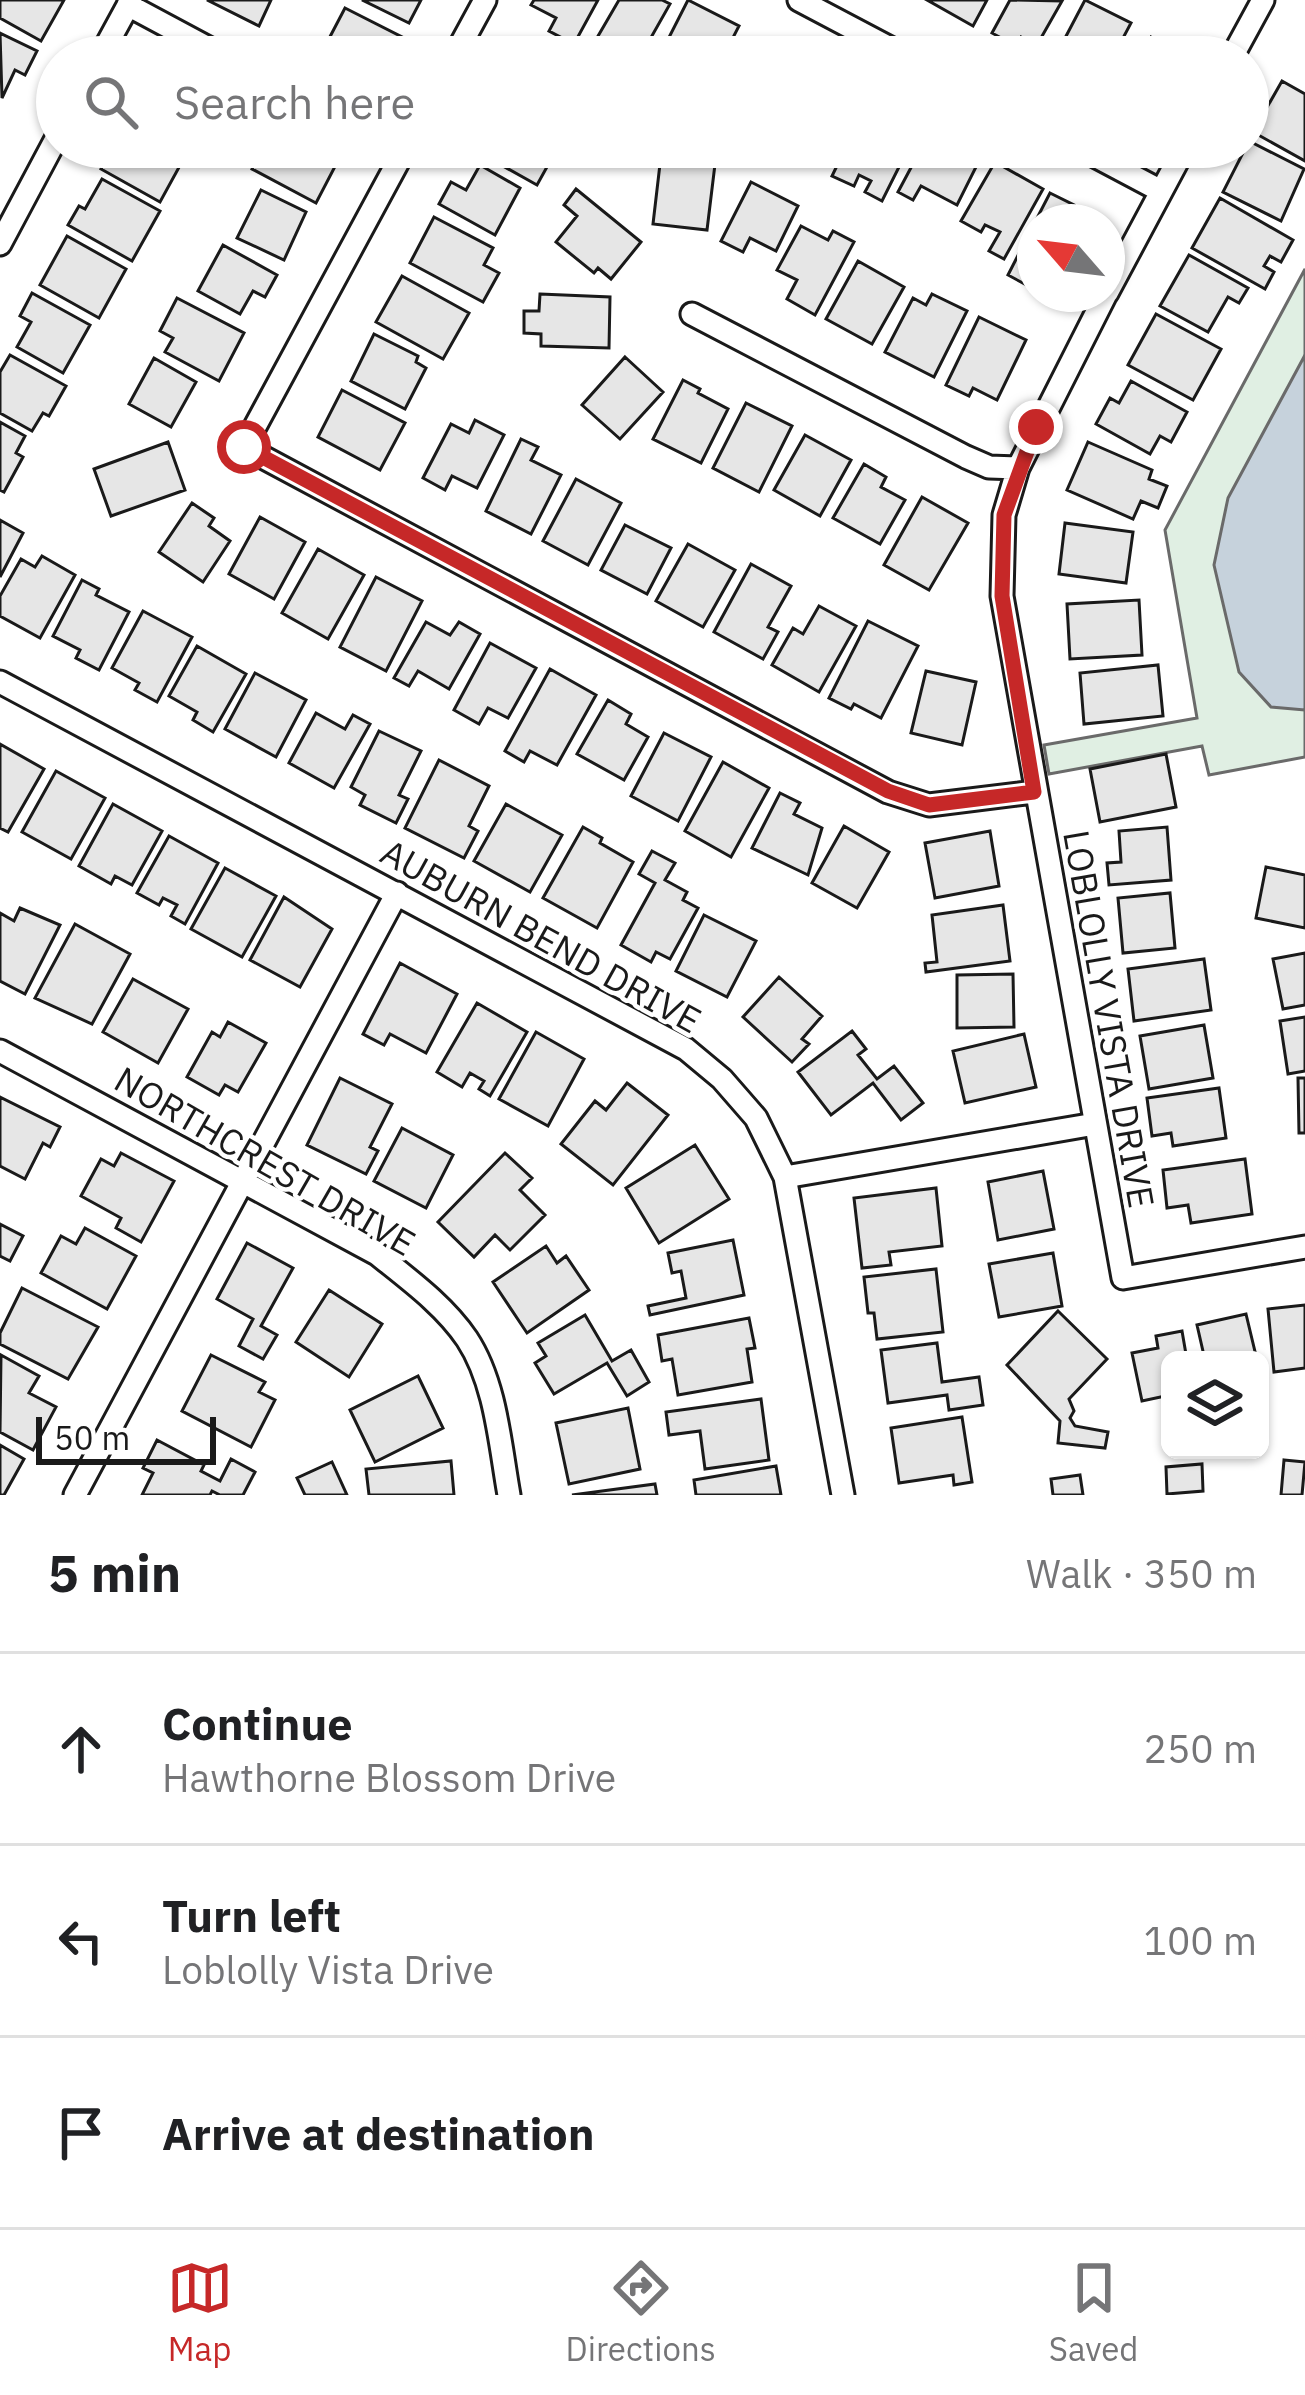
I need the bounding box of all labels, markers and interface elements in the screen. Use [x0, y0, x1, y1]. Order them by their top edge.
search box [36, 36, 1269, 168]
icon: search [78, 69, 144, 135]
text: Search here [174, 73, 415, 131]
north arrow [1017, 204, 1125, 312]
route end [1009, 400, 1063, 454]
route start [217, 420, 271, 474]
street label: LOBLOLLY VISTA DRIVE [1053, 826, 1166, 1211]
street label: AUBURN BEND DRIVE [373, 828, 710, 1043]
street label: NORTHCREST DRIVE [106, 1055, 424, 1266]
map controls [1161, 1351, 1269, 1459]
button: layers [1161, 1351, 1269, 1459]
scale bar [36, 1411, 216, 1464]
text: 50 m [54, 1416, 130, 1459]
text: 5 min [48, 1540, 181, 1606]
text: Walk · 350 m [1026, 1548, 1257, 1599]
text: Continue [162, 1694, 353, 1752]
icon: ahead [48, 1716, 114, 1782]
text: 250 m [1144, 1723, 1257, 1774]
text: Hawthorne Blossom Drive [162, 1752, 616, 1803]
text: Turn left [162, 1886, 341, 1944]
icon: left [48, 1908, 114, 1974]
text: 100 m [1144, 1915, 1257, 1966]
text: Loblolly Vista Drive [162, 1944, 494, 1995]
icon: arrive [48, 2100, 114, 2166]
text: Arrive at destination [162, 2104, 595, 2162]
tab: Map [167, 2255, 233, 2370]
tab: Directions [566, 2255, 716, 2370]
tab: Saved [1049, 2255, 1138, 2370]

